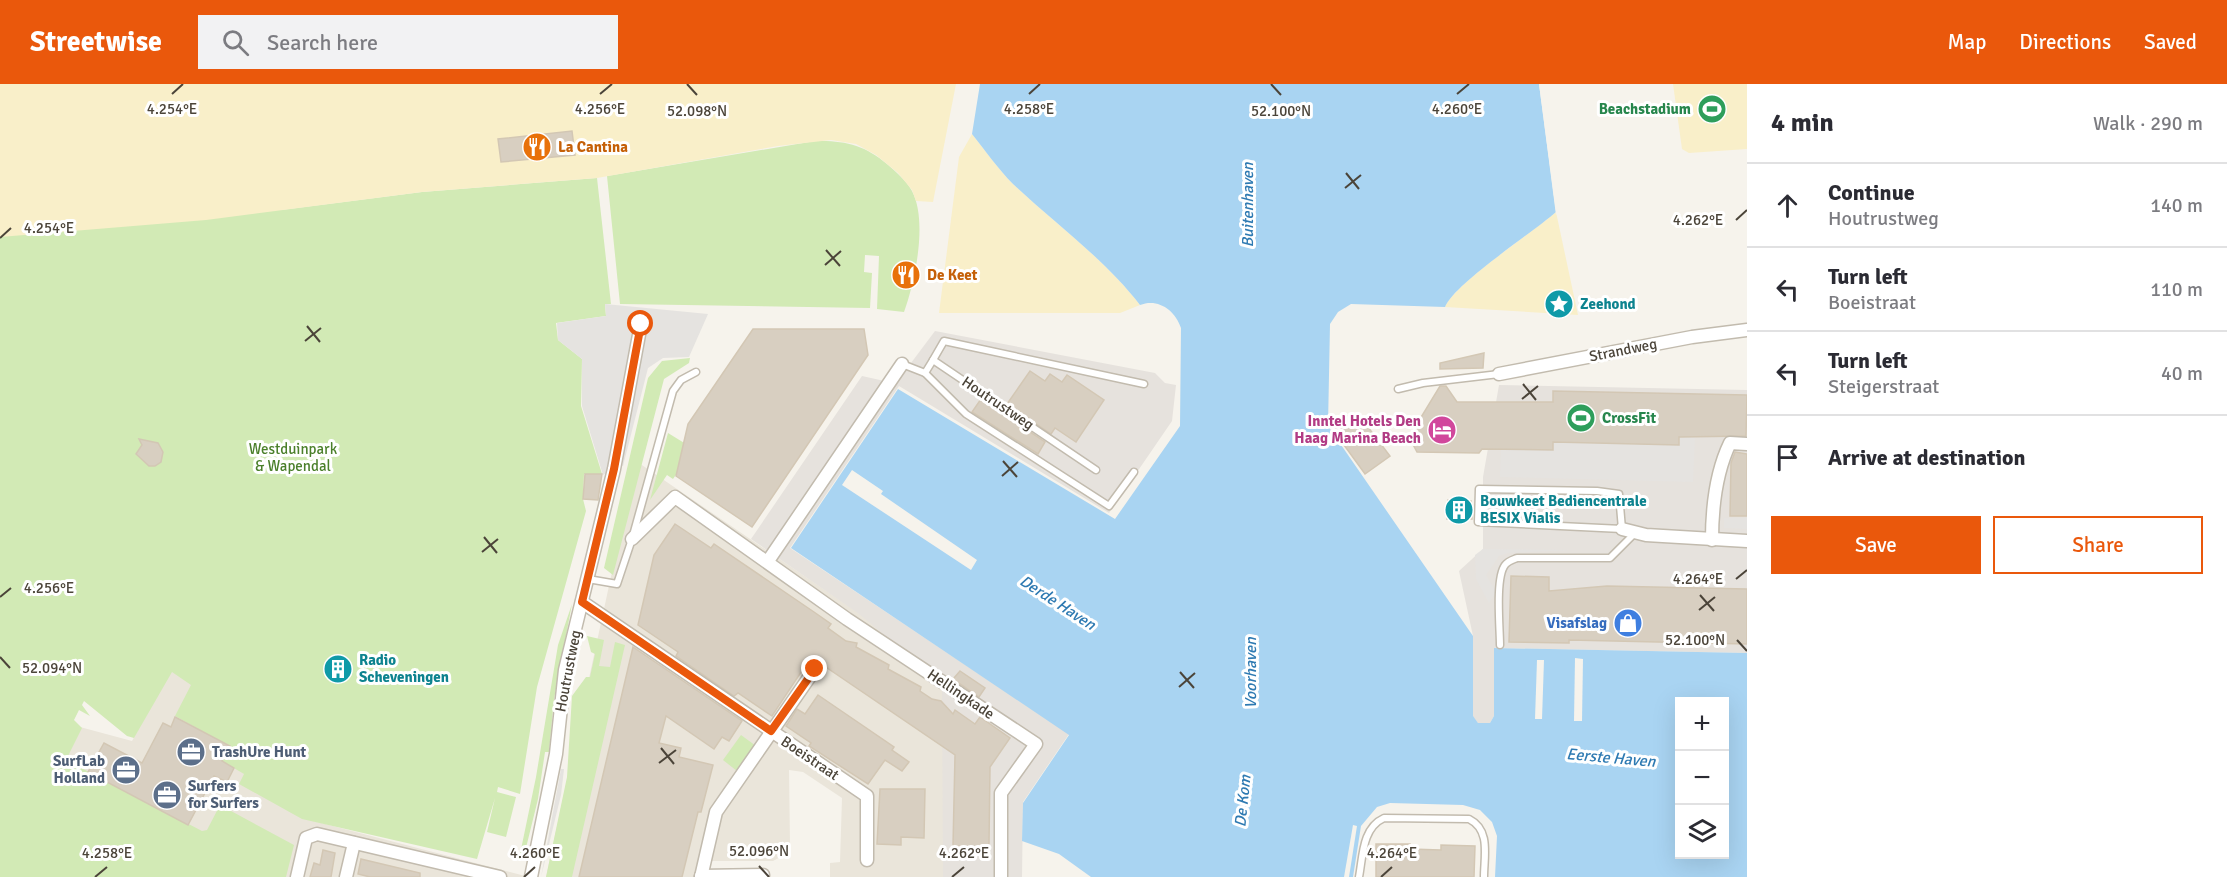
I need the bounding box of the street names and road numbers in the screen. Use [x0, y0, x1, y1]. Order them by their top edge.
street label: Strandweg [1588, 335, 1659, 365]
street label: Houtrustweg [959, 372, 1038, 434]
street label: Houtrustweg [551, 628, 585, 714]
street label: Hellingkade [924, 665, 998, 723]
street label: Boeistraat [778, 732, 842, 784]

